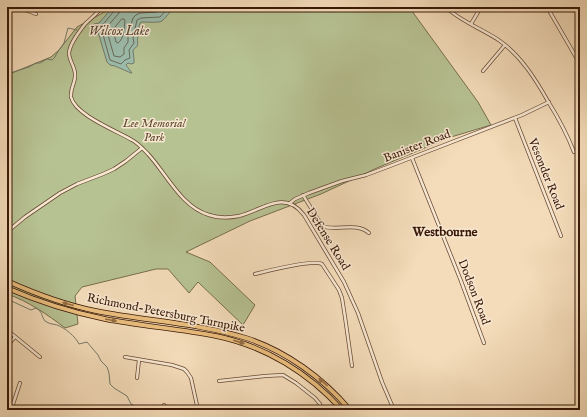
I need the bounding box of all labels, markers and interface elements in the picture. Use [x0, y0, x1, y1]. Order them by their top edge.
water label: Wilcox Lake [89, 23, 150, 40]
park label: Lee Memorial Park [122, 116, 187, 145]
street label: Banister Road [381, 126, 453, 166]
street label: Vesonder Road [524, 135, 567, 213]
street label: Defense Road [303, 205, 353, 274]
district label: Westbourne [411, 224, 478, 241]
street label: Dodson Road [455, 257, 494, 328]
street label: Richmond-Petersburg Turnpike [86, 290, 247, 337]
one-way arrow [62, 301, 74, 307]
one-way arrow [105, 317, 117, 323]
one-way arrow [233, 340, 245, 346]
one-way arrow [317, 378, 328, 387]

